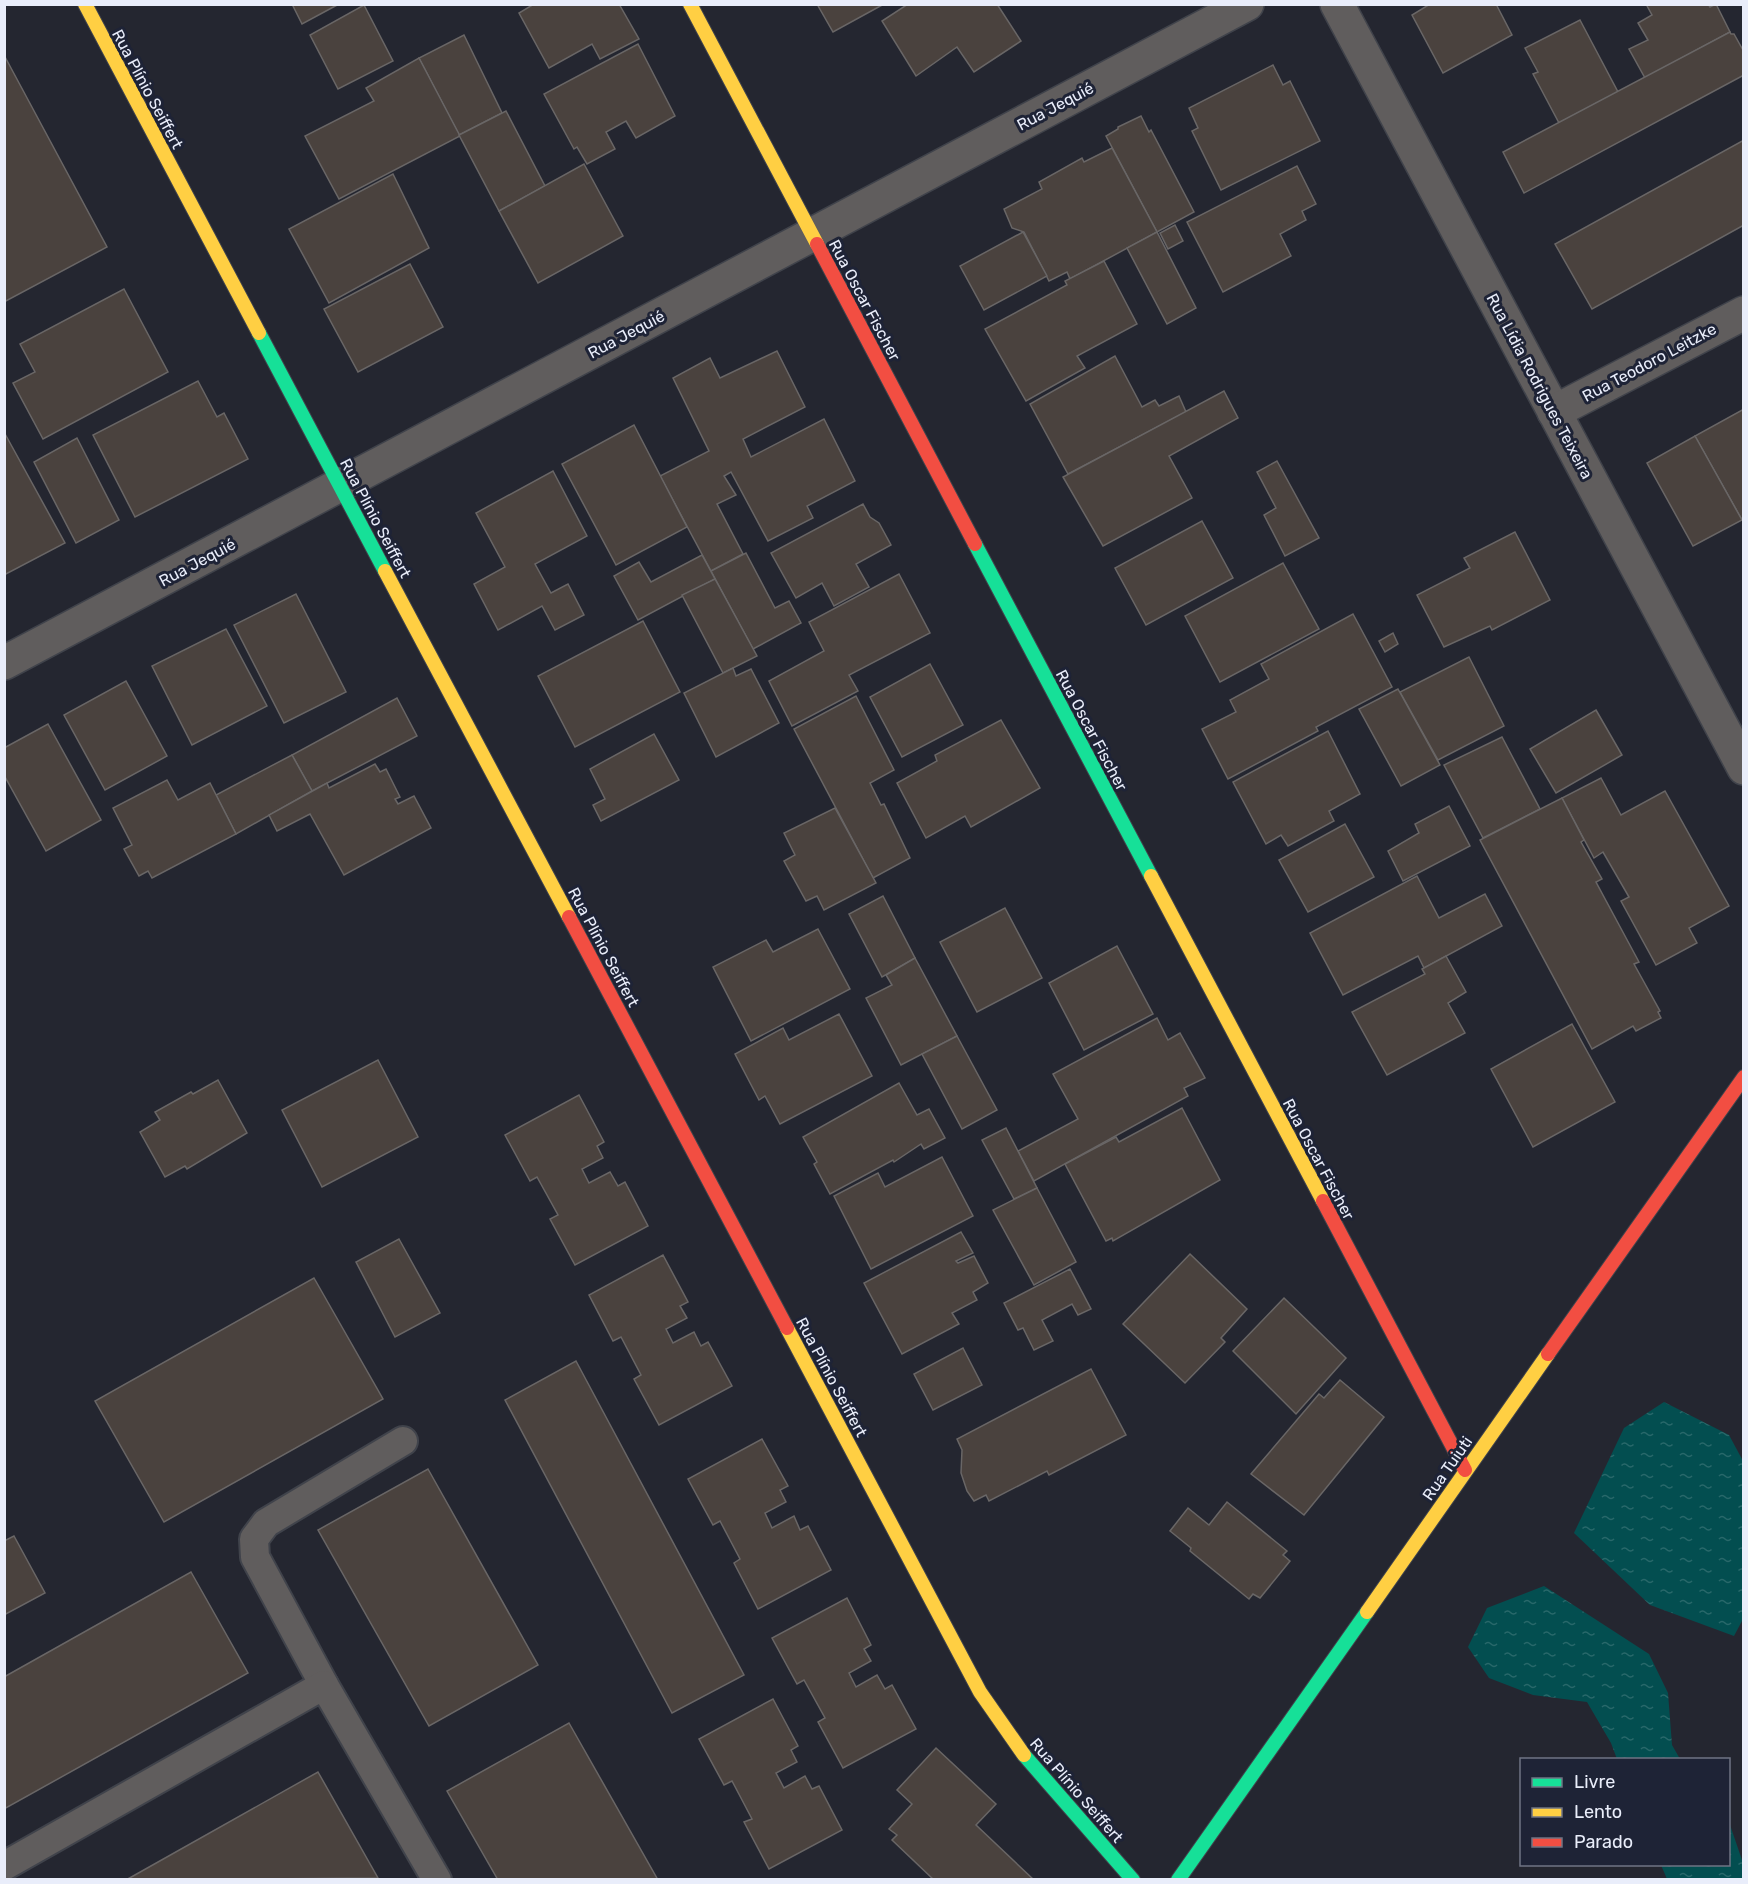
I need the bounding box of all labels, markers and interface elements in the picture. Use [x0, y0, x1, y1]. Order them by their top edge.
street label: Rua Plínio Seiffert [108, 26, 187, 152]
street label: Rua Jequié [1014, 78, 1097, 135]
street label: Rua Oscar Fischer [825, 237, 904, 364]
street label: Rua Lídia Rodrigues Teixeira [1483, 290, 1597, 482]
street label: Rua Jequié [585, 306, 668, 363]
street label: Rua Teodoro Leitzke [1579, 319, 1719, 406]
street label: Rua Plínio Seiffert [336, 455, 415, 581]
street label: Rua Jequié [156, 534, 239, 591]
street label: Rua Oscar Fischer [1052, 667, 1131, 794]
street label: Rua Plínio Seiffert [564, 884, 643, 1010]
street label: Rua Oscar Fischer [1279, 1096, 1358, 1223]
street label: Rua Plínio Seiffert [792, 1314, 871, 1440]
street label: Rua Tuiuti [1418, 1433, 1476, 1504]
street label: Rua Plínio Seiffert [1026, 1734, 1127, 1847]
legend [1520, 1758, 1730, 1866]
text: Livre [1574, 1771, 1615, 1793]
text: Lento [1574, 1801, 1622, 1823]
text: Parado [1574, 1831, 1633, 1853]

